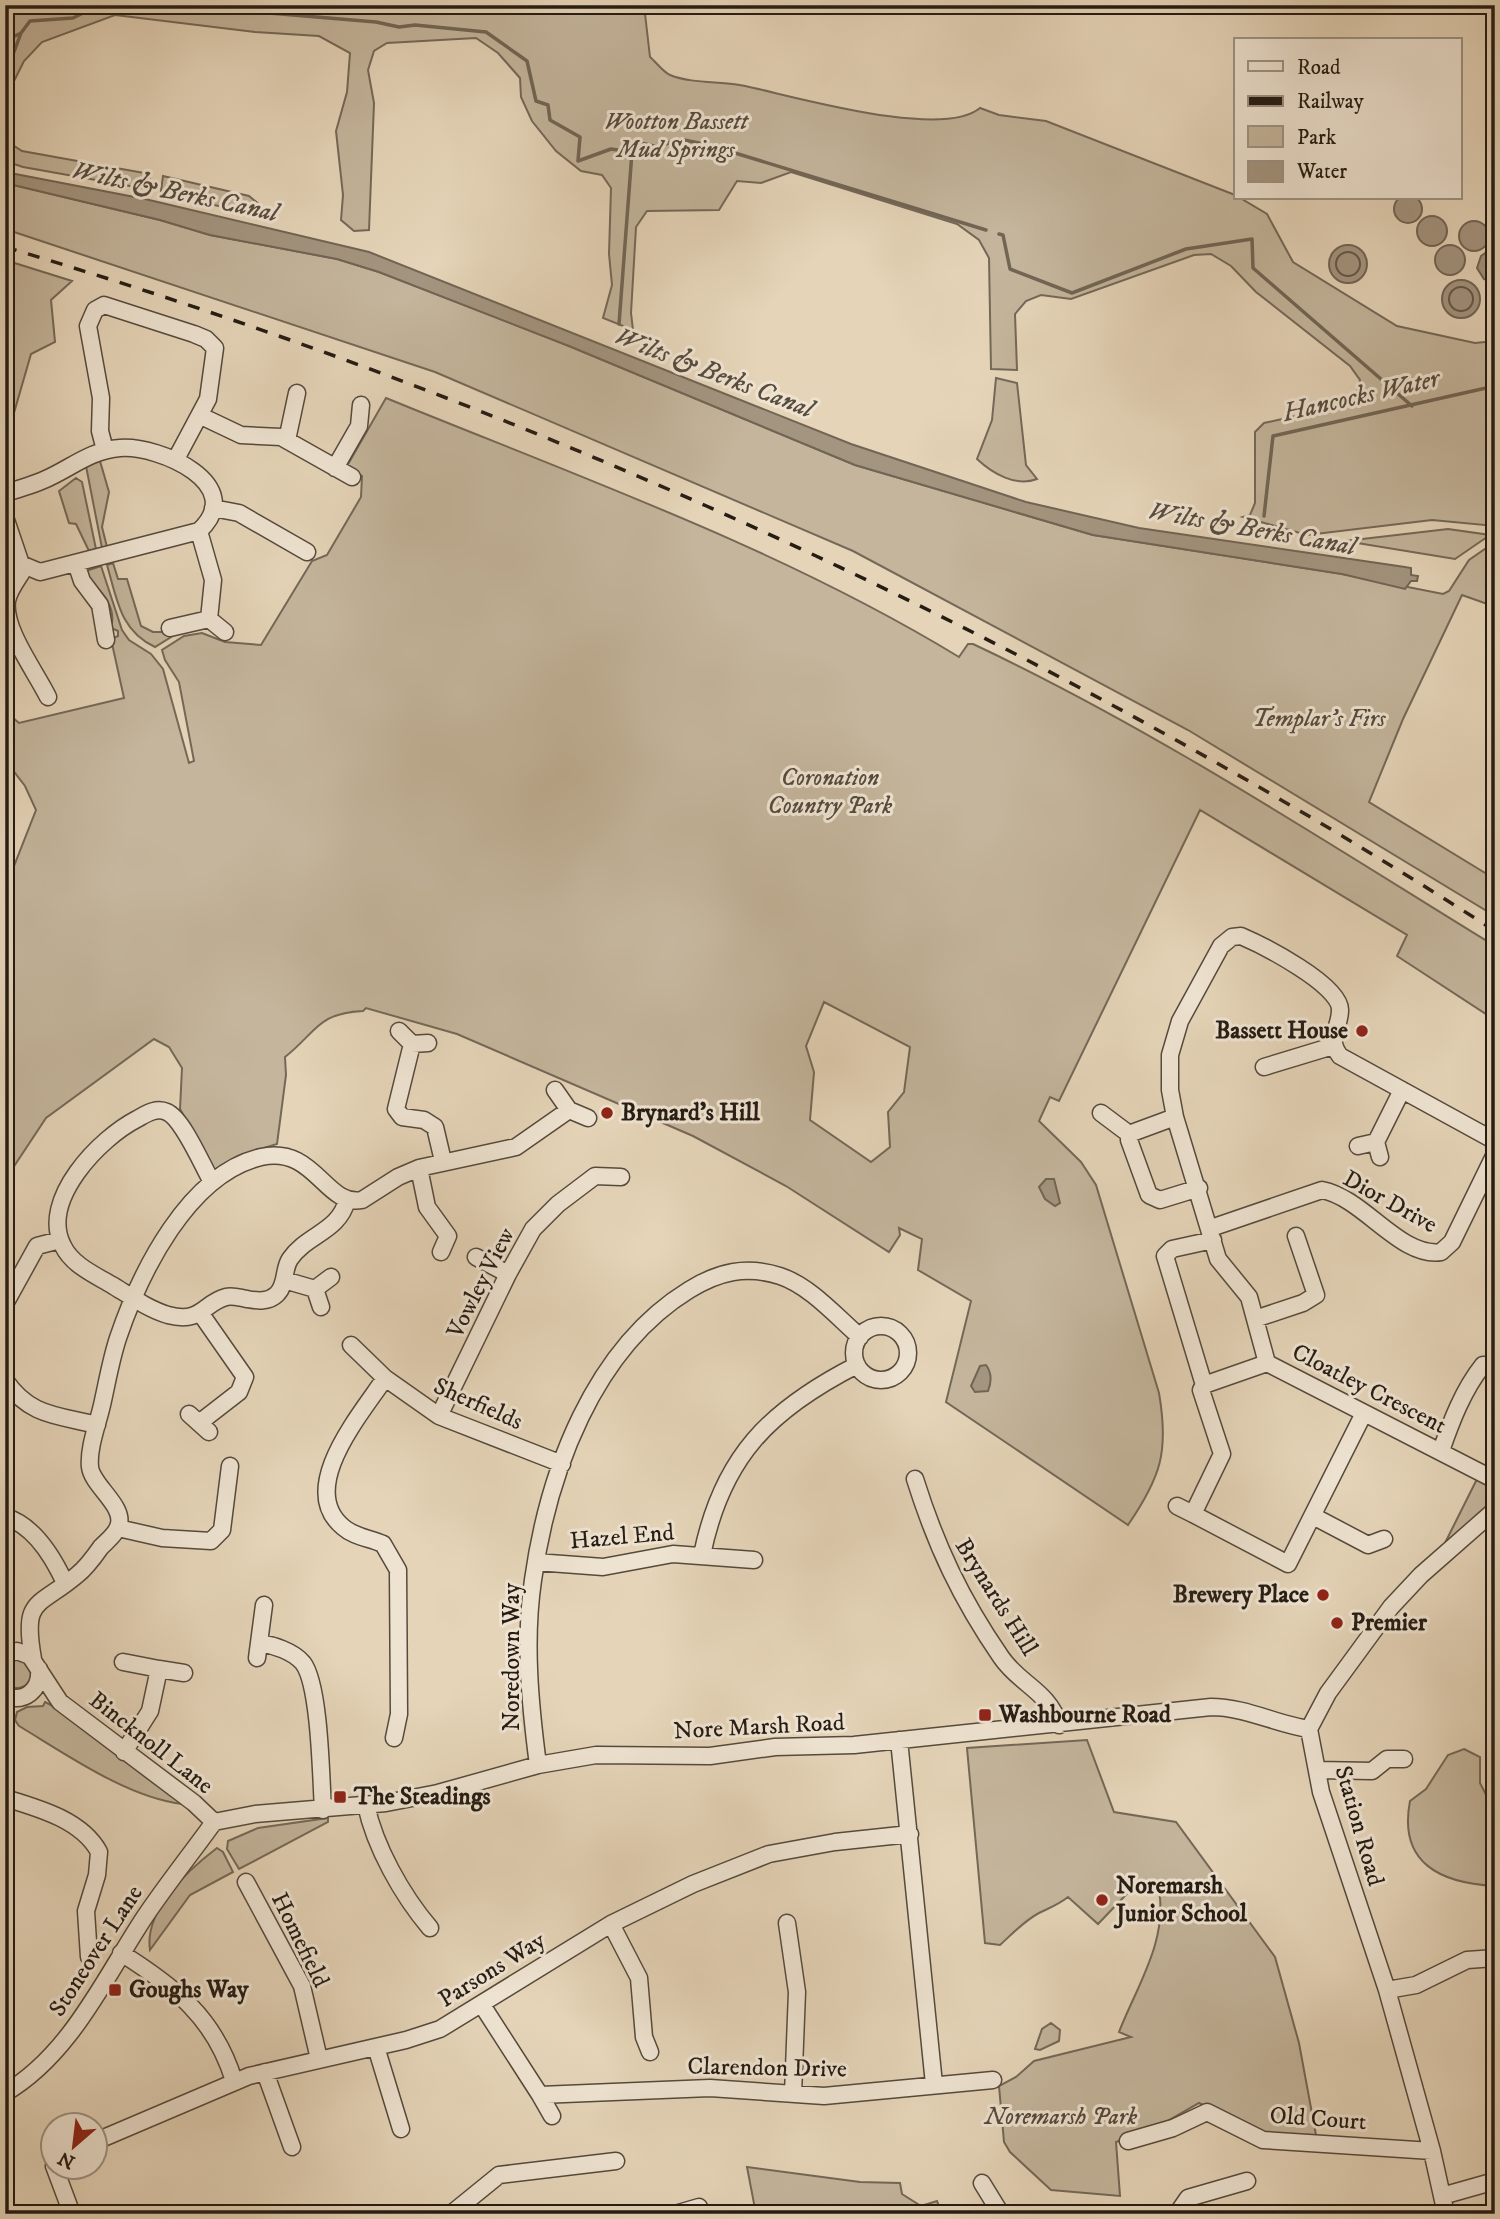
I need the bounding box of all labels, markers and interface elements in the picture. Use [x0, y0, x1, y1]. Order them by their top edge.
legend [1234, 38, 1462, 200]
text: Road [1297, 55, 1341, 81]
text: Railway [1297, 89, 1365, 115]
park label: Wootton Bassett Mud Springs [604, 107, 750, 165]
text: Park [1297, 125, 1337, 151]
water label: Wilts & Berks Canal [69, 154, 284, 231]
text: Water [1296, 159, 1347, 185]
water label: Wilts & Berks Canal [610, 320, 821, 427]
water label: Hancocks Water [1278, 362, 1444, 430]
water label: Wilts & Berks Canal [1146, 495, 1361, 564]
park label: Templar's Firs [1252, 704, 1386, 734]
park label: Coronation Country Park [768, 763, 892, 821]
place label: Bassett House [1215, 1016, 1348, 1046]
marker: Bassett House [1354, 1023, 1370, 1039]
place label: Brynard's Hill [621, 1098, 760, 1128]
marker: Brynard's Hill [599, 1105, 615, 1121]
street label: Dior Drive [1338, 1164, 1442, 1240]
street label: Vowley View [440, 1222, 522, 1344]
street label: Cloatley Crescent [1287, 1337, 1452, 1441]
street label: Sherfields [429, 1371, 527, 1437]
street label: Hazel End [569, 1518, 675, 1556]
street label: Brynards Hill [948, 1533, 1044, 1662]
place label: Brewery Place [1173, 1580, 1309, 1610]
street label: Noredown Way [497, 1582, 527, 1731]
marker: Brewery Place [1315, 1587, 1331, 1603]
place label: Premier [1351, 1608, 1428, 1638]
marker: Premier [1329, 1615, 1345, 1631]
street label: Bincknoll Lane [83, 1685, 219, 1801]
place label: Washbourne Road [998, 1700, 1172, 1730]
marker: Washbourne Road [977, 1707, 993, 1723]
street label: Nore Marsh Road [673, 1708, 845, 1746]
street label: Station Road [1328, 1763, 1390, 1889]
place label: The Steadings [353, 1782, 491, 1812]
marker: The Steadings [332, 1789, 348, 1805]
place label: Noremarsh Junior School [1113, 1871, 1248, 1929]
street label: Stoneover Lane [42, 1880, 150, 2022]
street label: Homefield [264, 1888, 336, 1992]
marker: Noremarsh Junior School [1094, 1892, 1110, 1908]
street label: Parsons Way [433, 1925, 552, 2015]
place label: Goughs Way [129, 1975, 249, 2005]
marker: Goughs Way [107, 1982, 123, 1998]
street label: Clarendon Drive [687, 2052, 847, 2084]
street label: Old Court [1269, 2101, 1368, 2137]
park label: Noremarsh Park [983, 2102, 1137, 2132]
north arrow [38, 2110, 108, 2180]
text: N [54, 2146, 79, 2174]

